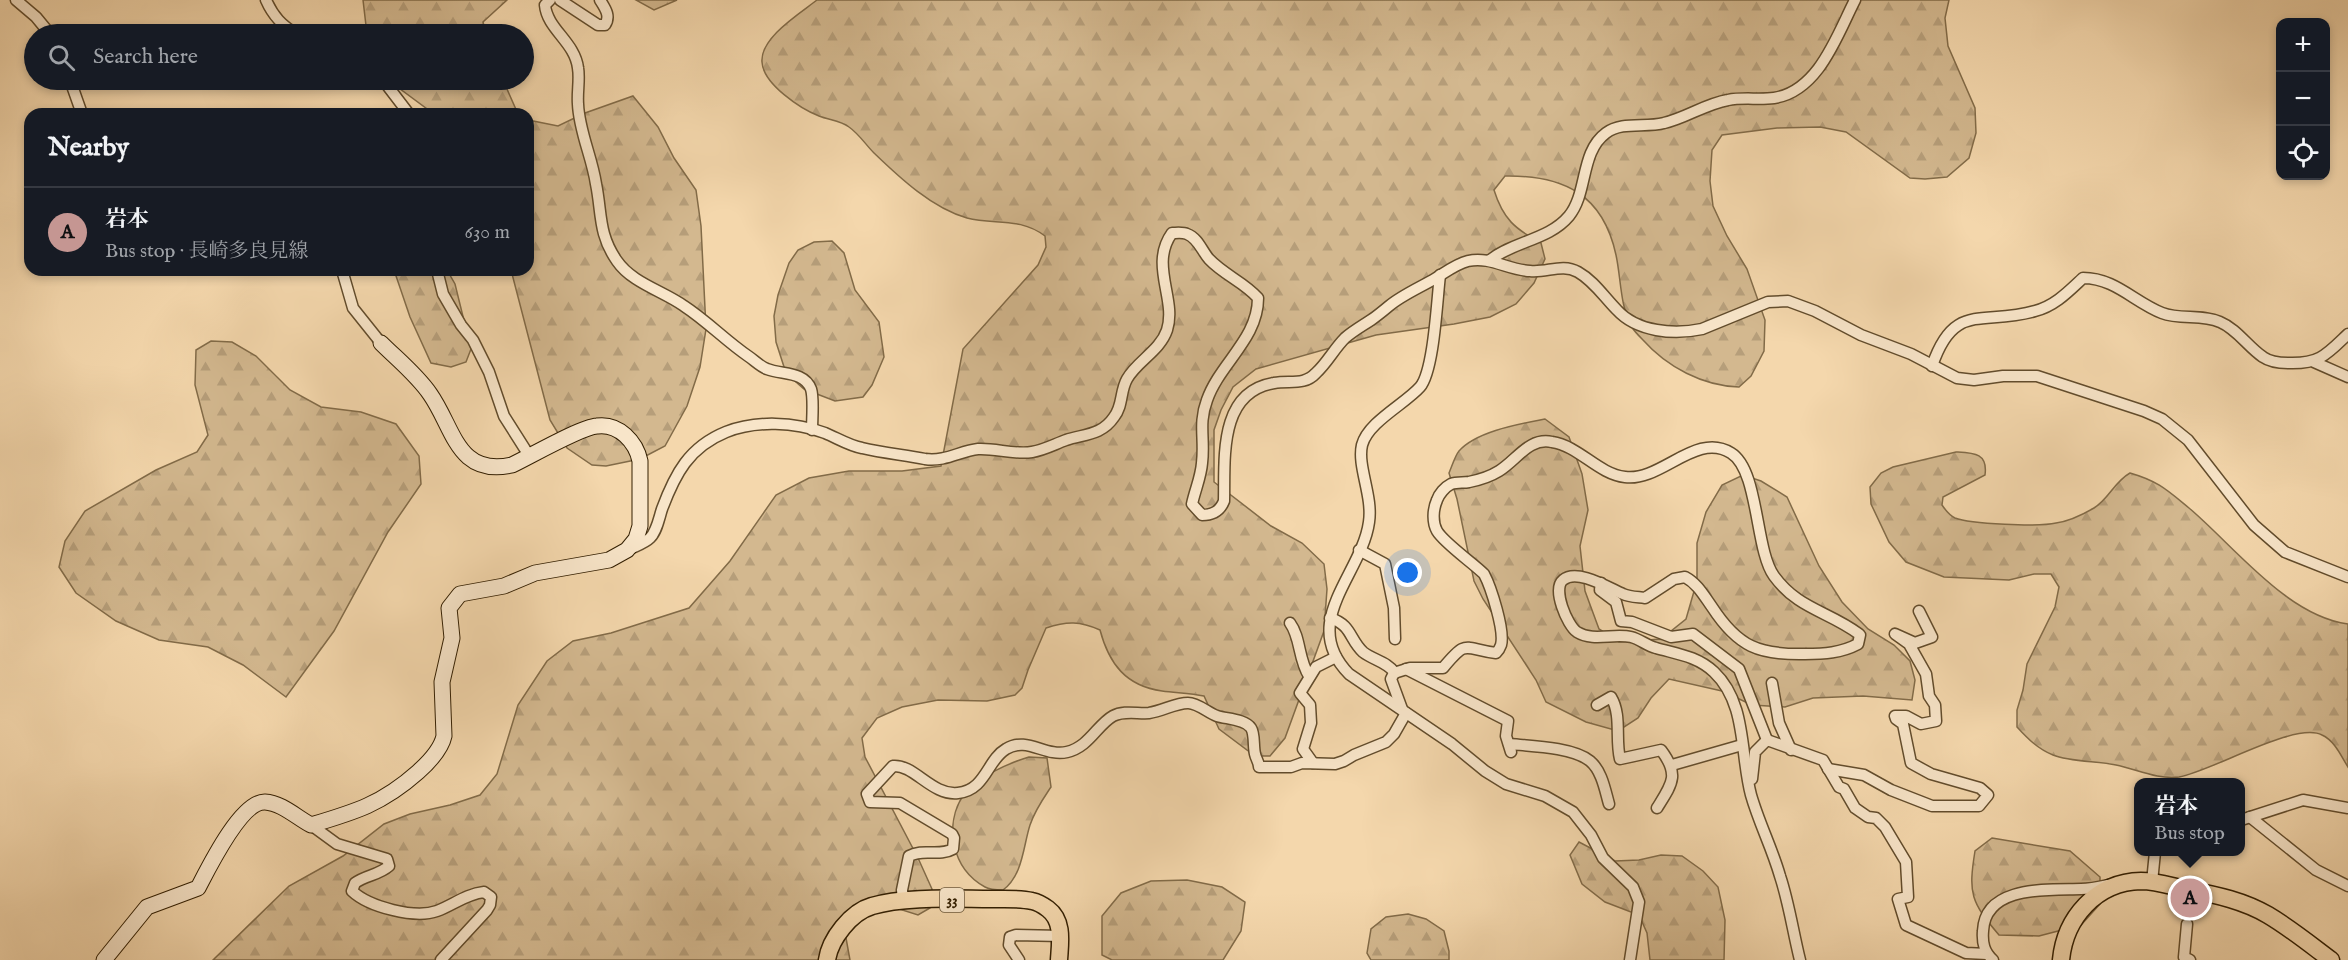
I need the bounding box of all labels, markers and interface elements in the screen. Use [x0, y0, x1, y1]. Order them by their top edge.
map controls [2276, 18, 2330, 180]
button: + [2276, 18, 2330, 72]
search box [24, 24, 534, 90]
icon: search [45, 41, 78, 74]
text: Search here [93, 43, 198, 71]
button: − [2276, 72, 2330, 126]
button: locate [2276, 126, 2330, 180]
text: Nearby [48, 131, 129, 164]
text: 岩本 [105, 206, 149, 234]
text: A [61, 220, 74, 245]
text: 630 m [464, 220, 510, 245]
text: Bus stop · 長崎多良見線 [105, 239, 309, 264]
your location [1393, 558, 1422, 587]
popup [2134, 778, 2245, 856]
text: 岩本 [2154, 793, 2198, 821]
text: Bus stop [2154, 821, 2225, 846]
pin: A [2170, 876, 2210, 920]
road number: 33 [940, 888, 964, 912]

